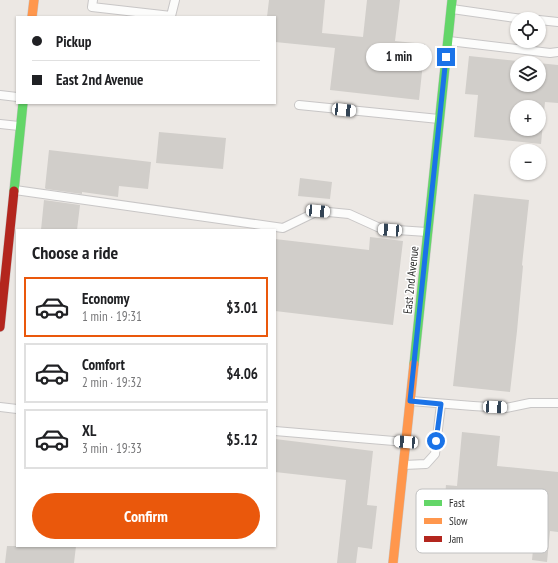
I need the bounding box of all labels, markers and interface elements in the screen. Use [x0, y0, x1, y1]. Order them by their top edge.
map controls [510, 12, 546, 180]
button: locate [510, 12, 546, 48]
text: Pickup [56, 32, 91, 51]
callout: 1 min [366, 43, 432, 71]
text: 1 min [386, 48, 412, 65]
route end [437, 48, 455, 66]
button: layers [510, 56, 546, 92]
text: East 2nd Avenue [56, 70, 143, 89]
button: + [510, 100, 546, 136]
car [331, 103, 357, 117]
button: − [510, 144, 546, 180]
car [306, 204, 330, 218]
car [378, 223, 402, 237]
text: Choose a ride [32, 241, 118, 264]
street label: East 2nd Avenue [399, 245, 422, 315]
icon: car [34, 289, 70, 325]
text: Economy [82, 289, 130, 308]
text: $3.01 [226, 298, 258, 317]
text: 1 min · 19:31 [82, 308, 142, 325]
icon: car [34, 355, 70, 391]
text: Comfort [82, 355, 125, 374]
text: $4.06 [226, 364, 258, 383]
text: 2 min · 19:32 [82, 374, 142, 391]
car [483, 400, 507, 414]
icon: car [34, 421, 70, 457]
text: XL [82, 421, 96, 440]
text: $5.12 [226, 430, 258, 449]
route start [427, 432, 445, 450]
car [394, 435, 418, 449]
text: 3 min · 19:33 [82, 440, 142, 457]
legend [416, 489, 548, 553]
button: Confirm [32, 493, 260, 539]
text: Fast [449, 496, 465, 510]
text: Slow [449, 514, 468, 528]
text: Jam [448, 532, 463, 546]

